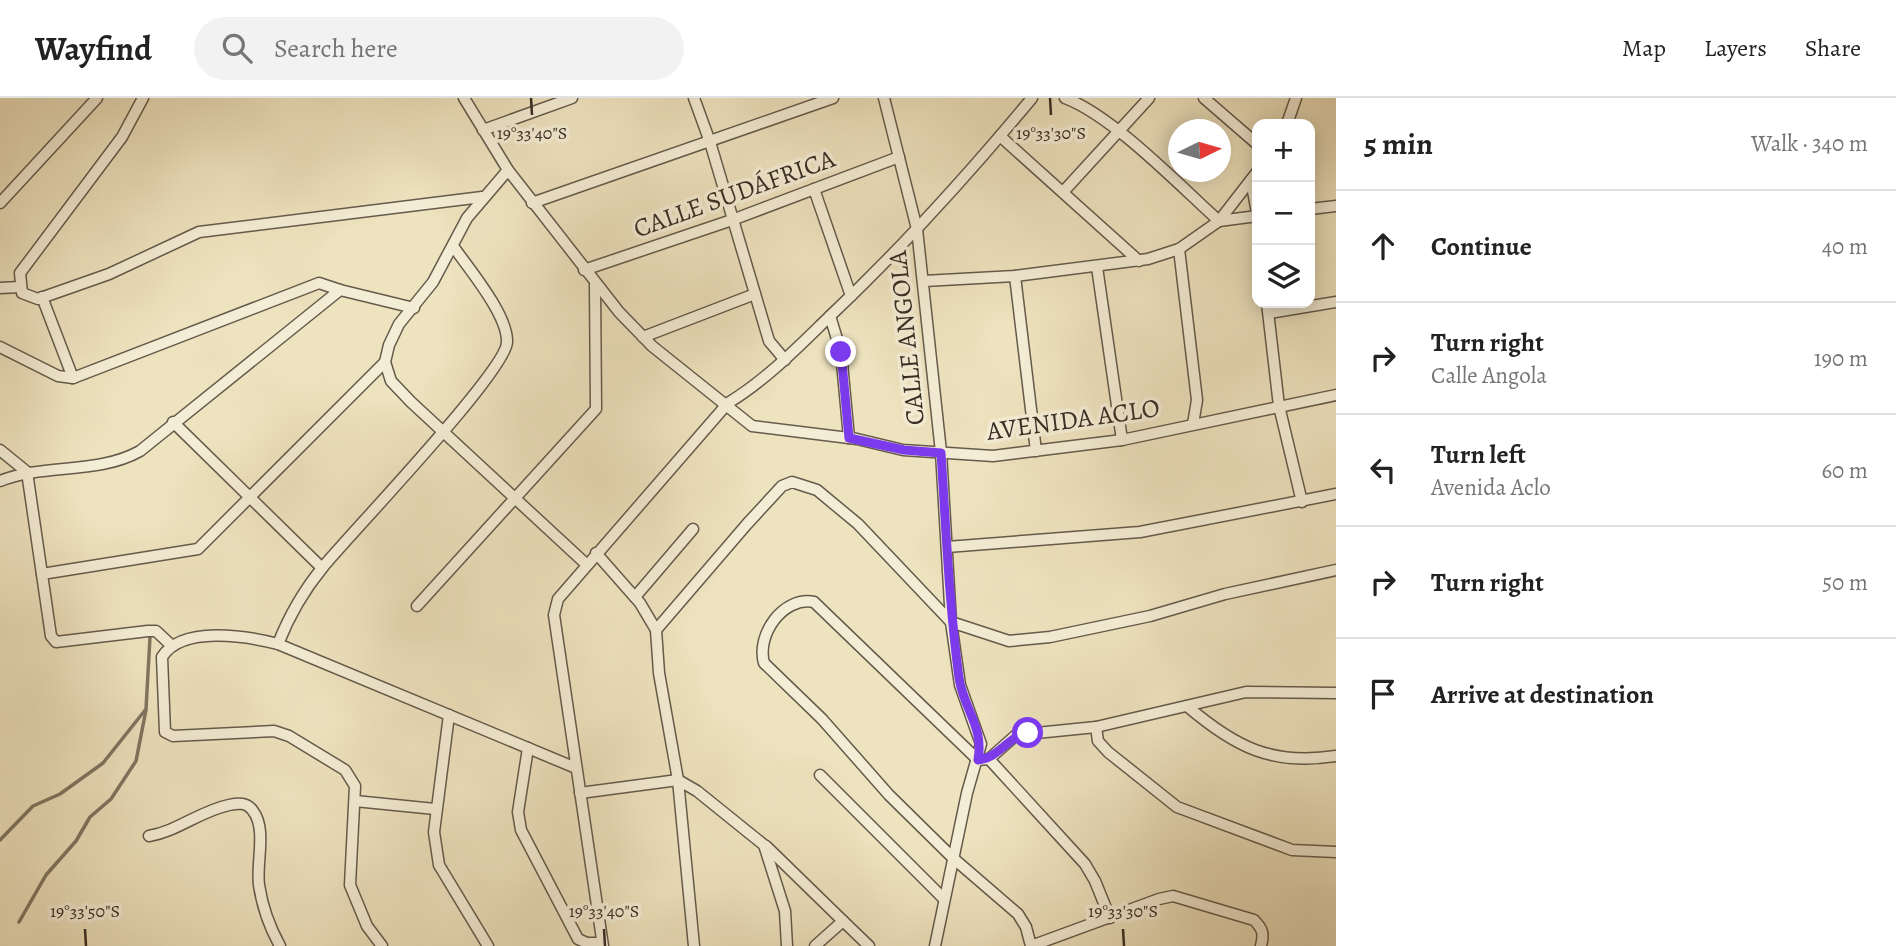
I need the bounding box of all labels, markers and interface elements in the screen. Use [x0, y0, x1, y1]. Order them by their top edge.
search box [194, 17, 684, 80]
text: Wayfind [35, 26, 152, 71]
icon: search [218, 29, 256, 67]
text: Search here [274, 31, 398, 66]
text: Map [1622, 32, 1666, 64]
text: Layers [1704, 32, 1767, 64]
text: Share [1805, 32, 1861, 64]
north arrow [1168, 119, 1231, 182]
map controls [1252, 119, 1315, 308]
button: + [1252, 119, 1315, 182]
text: 19°33'40"S [497, 121, 567, 145]
text: 19°33'30"S [1016, 121, 1086, 145]
text: 5 min [1364, 124, 1433, 164]
text: Walk · 340 m [1751, 128, 1868, 159]
street label: CALLE SUDÁFRICA [629, 140, 841, 246]
button: − [1252, 182, 1315, 245]
icon: ahead [1364, 227, 1402, 265]
text: Continue [1431, 229, 1532, 264]
text: 40 m [1822, 231, 1868, 262]
button: layers [1252, 245, 1315, 308]
street label: CALLE ANGOLA [880, 248, 933, 427]
text: Turn right [1431, 325, 1544, 360]
route end [825, 336, 856, 367]
icon: right [1364, 339, 1402, 377]
text: 190 m [1814, 343, 1868, 374]
text: Calle Angola [1431, 360, 1547, 391]
street label: AVENIDA ACLO [983, 390, 1162, 449]
text: Turn left [1431, 437, 1526, 472]
icon: left [1364, 451, 1402, 489]
text: 60 m [1821, 455, 1868, 486]
text: Avenida Aclo [1431, 472, 1551, 503]
icon: right [1364, 563, 1402, 601]
text: Turn right [1431, 565, 1544, 600]
text: 50 m [1822, 567, 1868, 598]
icon: arrive [1364, 675, 1402, 713]
text: Arrive at destination [1431, 677, 1654, 712]
route start [1012, 717, 1043, 748]
text: 19°33'50"S [50, 899, 120, 923]
text: 19°33'40"S [569, 899, 639, 923]
text: 19°33'30"S [1088, 899, 1158, 923]

